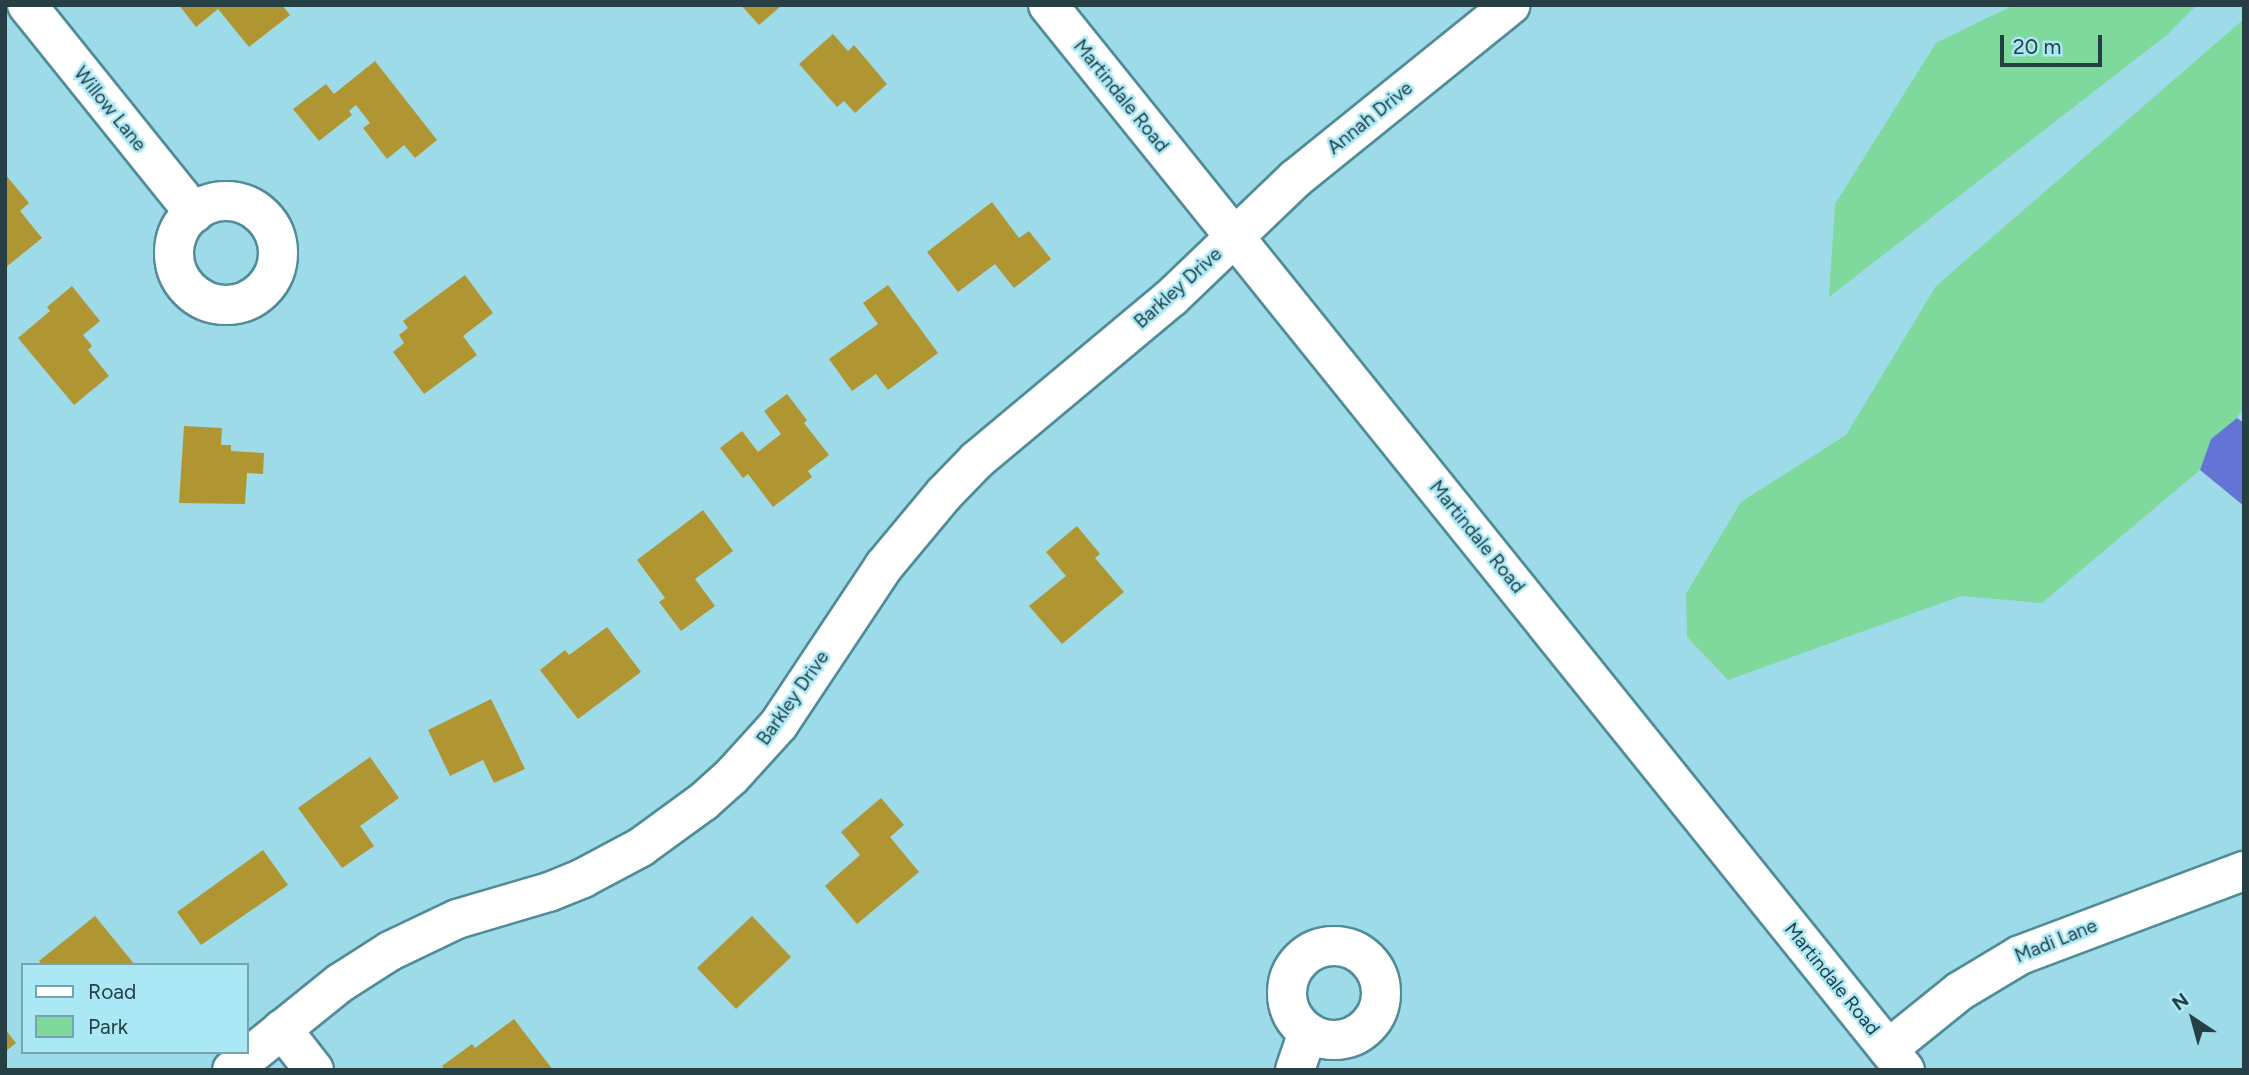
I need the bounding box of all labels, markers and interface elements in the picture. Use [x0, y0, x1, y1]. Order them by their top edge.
scale bar [2004, 21, 2106, 65]
text: 20 m [2013, 34, 2061, 59]
street label: Martindale Road [1069, 35, 1173, 157]
street label: Willow Lane [69, 62, 151, 156]
street label: Annah Drive [1323, 77, 1417, 159]
street label: Barkley Drive [1130, 243, 1226, 333]
street label: Martindale Road [1425, 476, 1529, 598]
street label: Barkley Drive [752, 646, 834, 750]
street label: Madi Lane [2012, 914, 2100, 968]
street label: Martindale Road [1780, 918, 1884, 1040]
legend [21, 963, 248, 1054]
text: Road [88, 979, 136, 1004]
north arrow [2158, 984, 2228, 1054]
text: N [2168, 988, 2193, 1015]
text: Park [88, 1014, 128, 1039]

